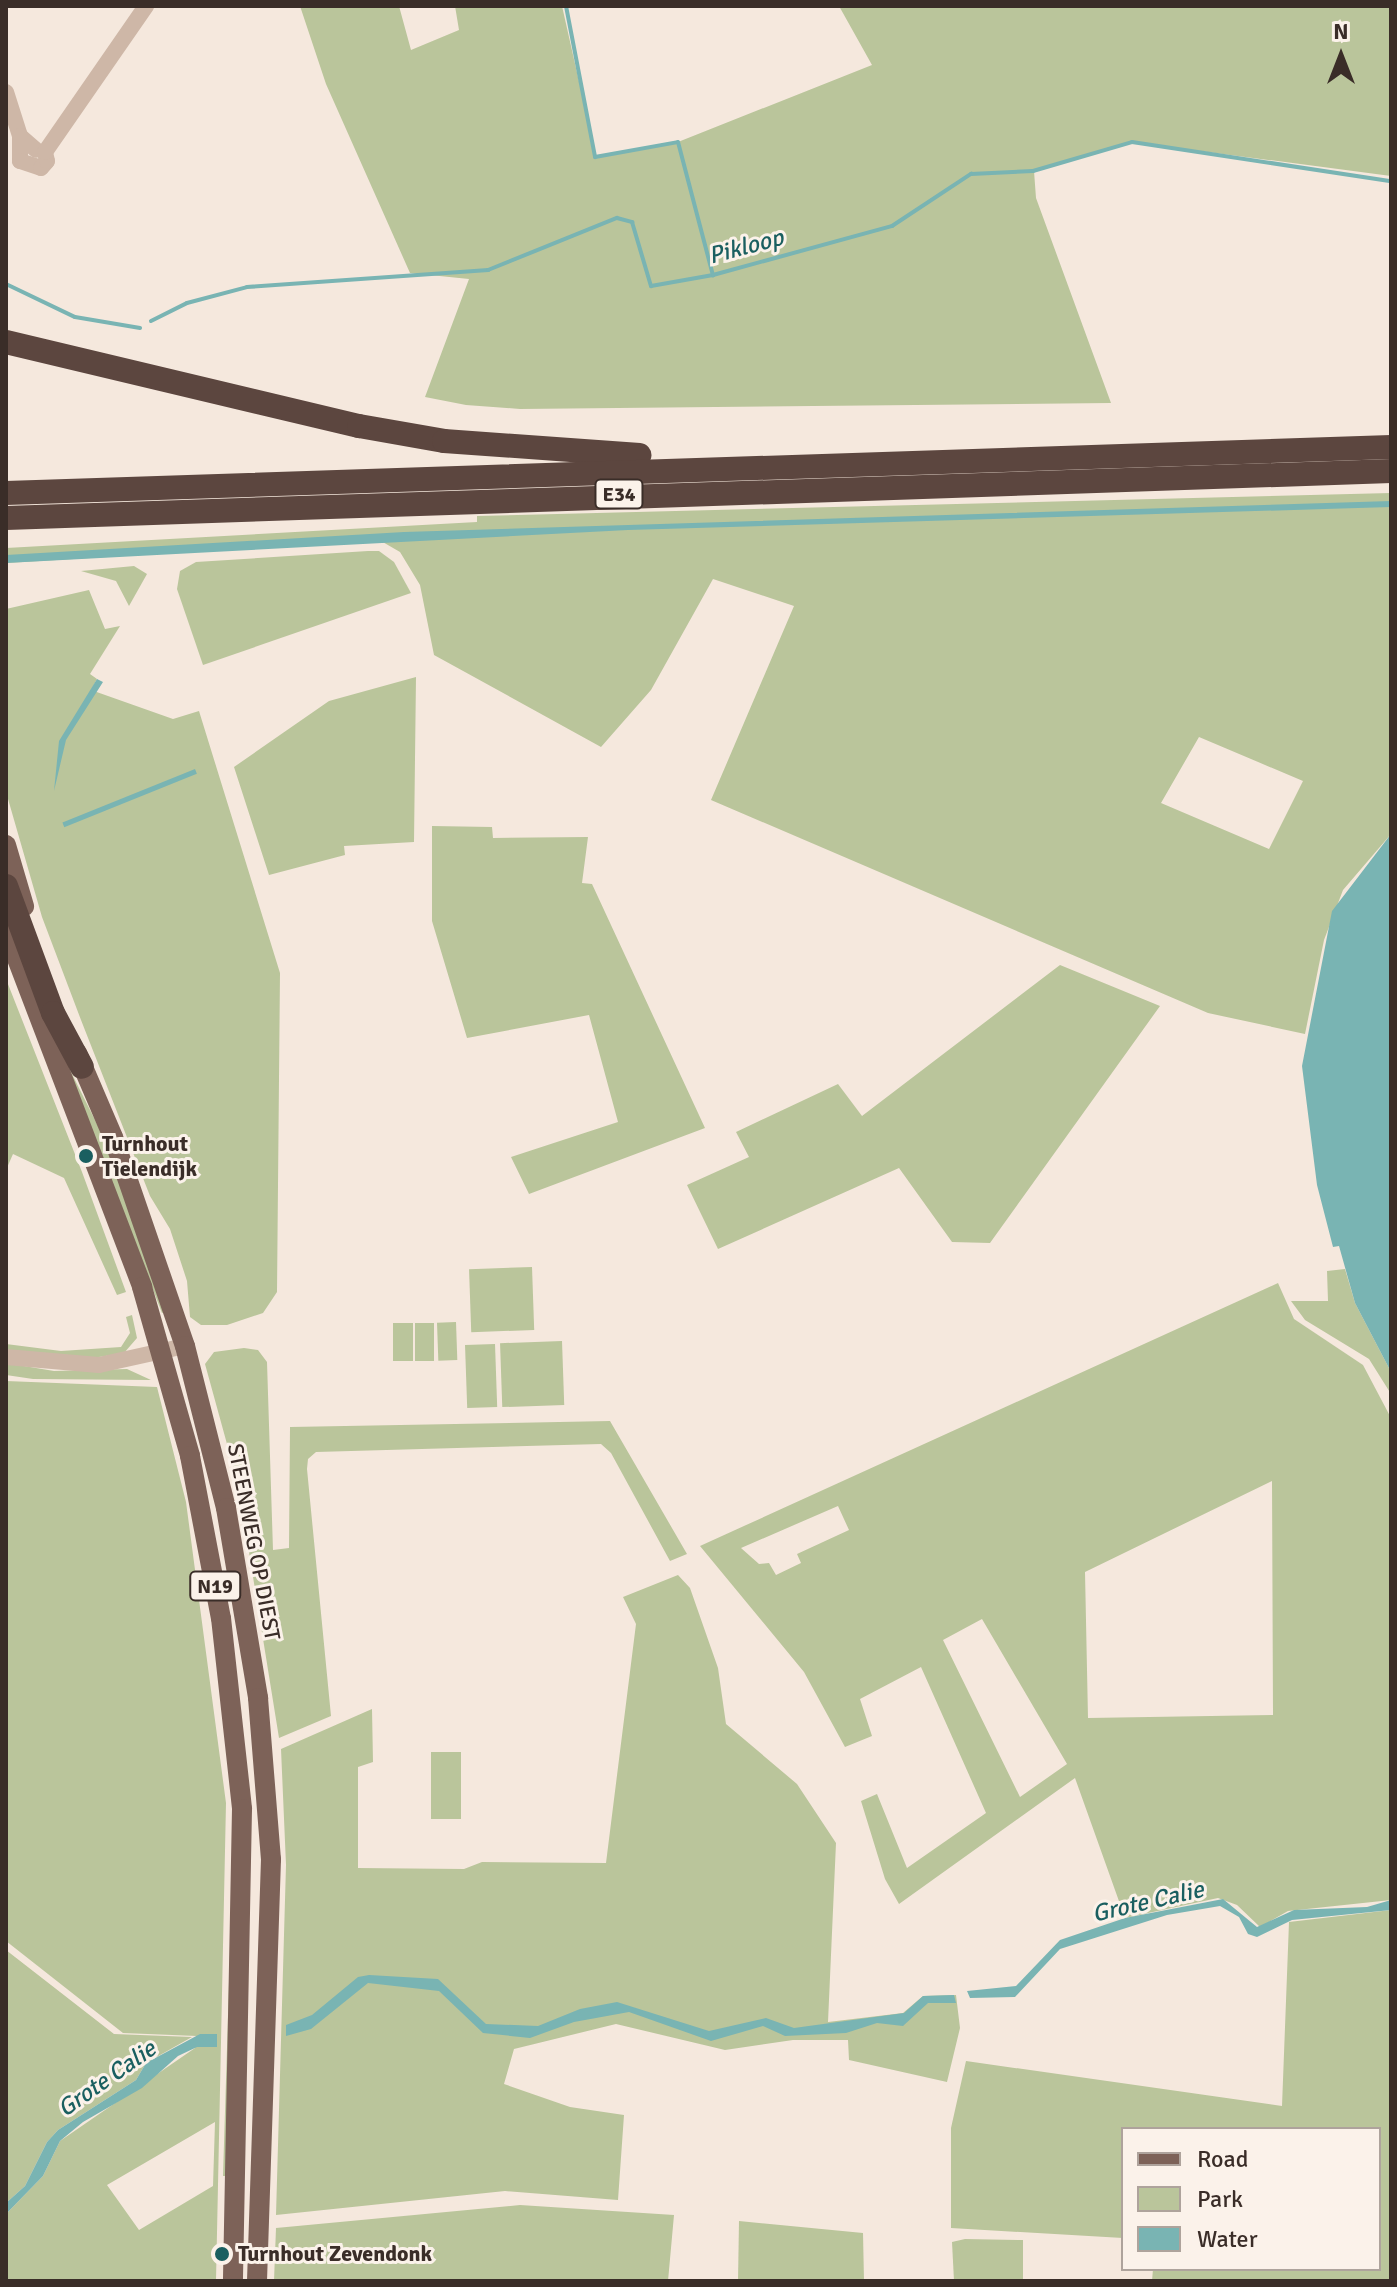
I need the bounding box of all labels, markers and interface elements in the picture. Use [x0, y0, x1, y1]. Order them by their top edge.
north arrow [1301, 16, 1381, 96]
text: N [1333, 18, 1349, 45]
water label: Pikloop [705, 223, 787, 271]
road number: E34 [593, 478, 645, 510]
place label: Turnhout Tielendijk [102, 1130, 197, 1182]
marker: Turnhout Tielendijk [77, 1147, 95, 1165]
street label: STEENWEG OP DIEST [222, 1441, 286, 1643]
road number: N19 [189, 1570, 241, 1602]
water label: Grote Calie [1089, 1875, 1207, 1929]
water label: Grote Calie [52, 2035, 162, 2123]
legend [1121, 2127, 1381, 2271]
text: Road [1197, 2144, 1248, 2174]
text: Park [1197, 2184, 1243, 2214]
text: Water [1197, 2224, 1257, 2254]
place label: Turnhout Zevendonk [238, 2241, 432, 2267]
marker: Turnhout Zevendonk [213, 2245, 231, 2263]

